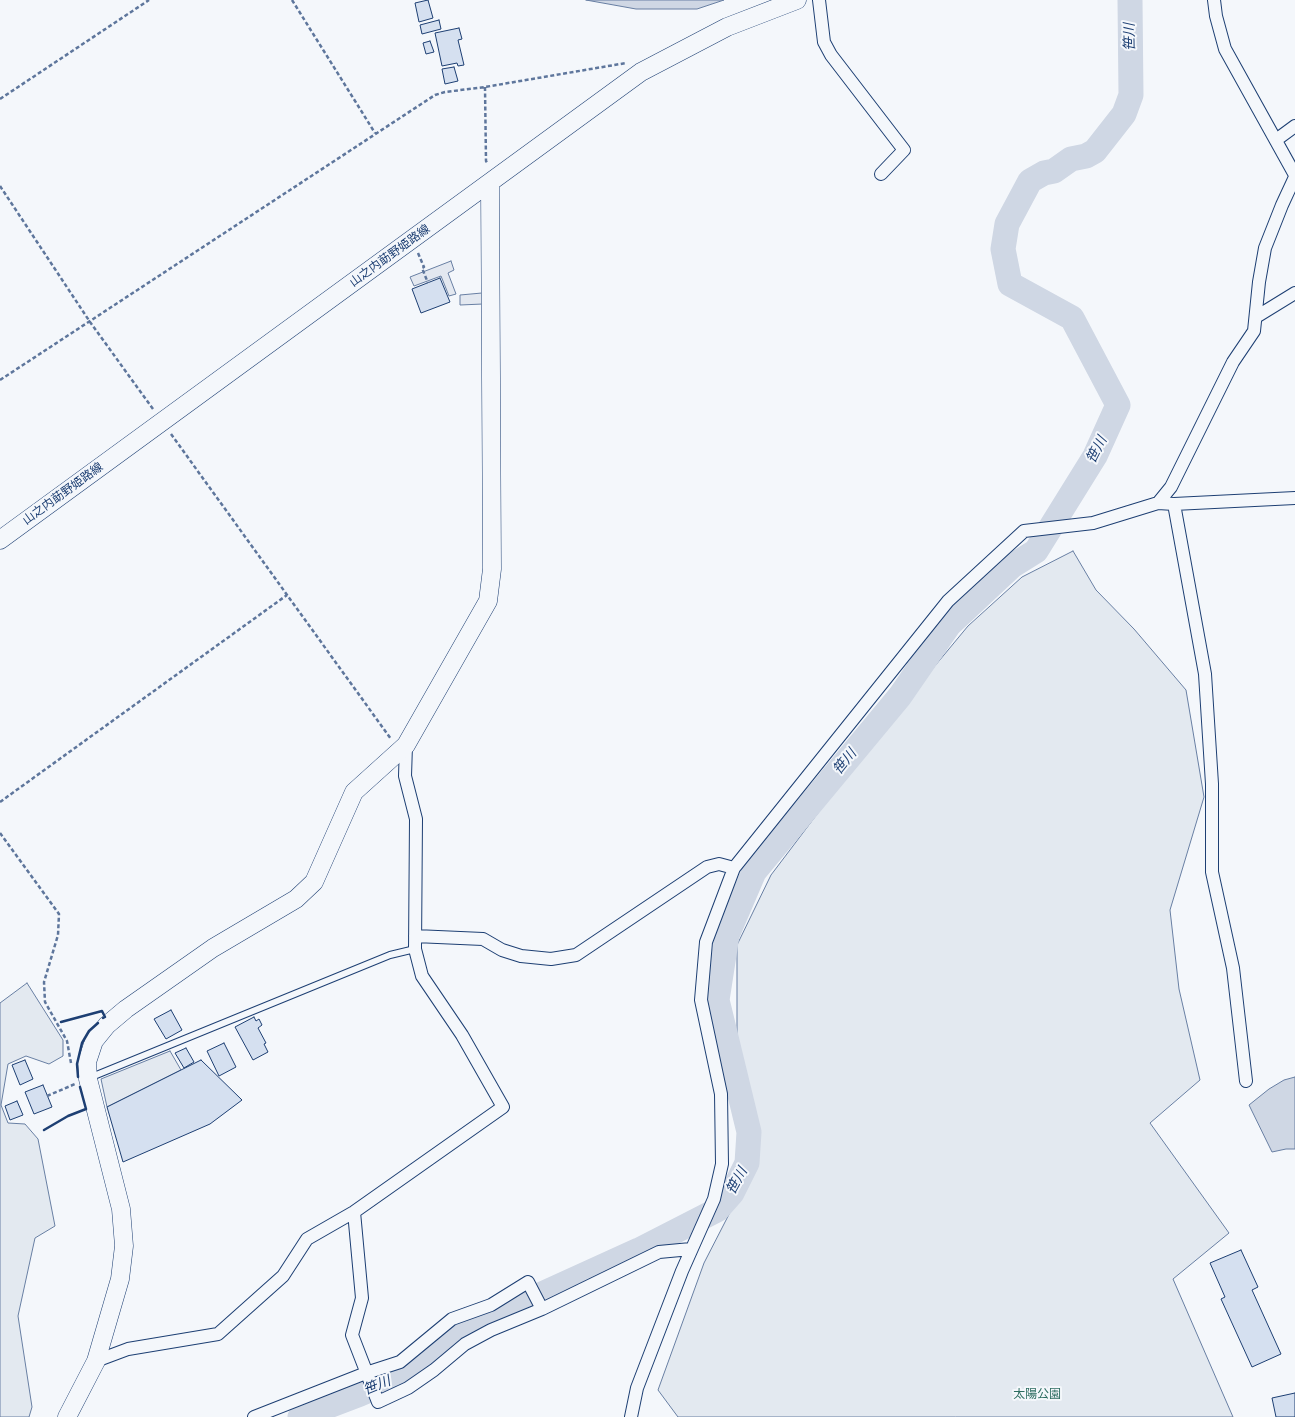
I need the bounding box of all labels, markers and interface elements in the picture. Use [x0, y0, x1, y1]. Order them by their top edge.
water label: 笹川 [1121, 23, 1139, 51]
street label: 山之内莇野姫路線 [347, 222, 433, 290]
water label: 笹川 [1083, 434, 1111, 466]
street label: 山之内莇野姫路線 [20, 460, 106, 528]
water label: 笹川 [830, 746, 860, 778]
water label: 笹川 [723, 1165, 751, 1197]
water label: 笹川 [361, 1373, 393, 1399]
park label: 太陽公園 [1013, 1388, 1061, 1402]

